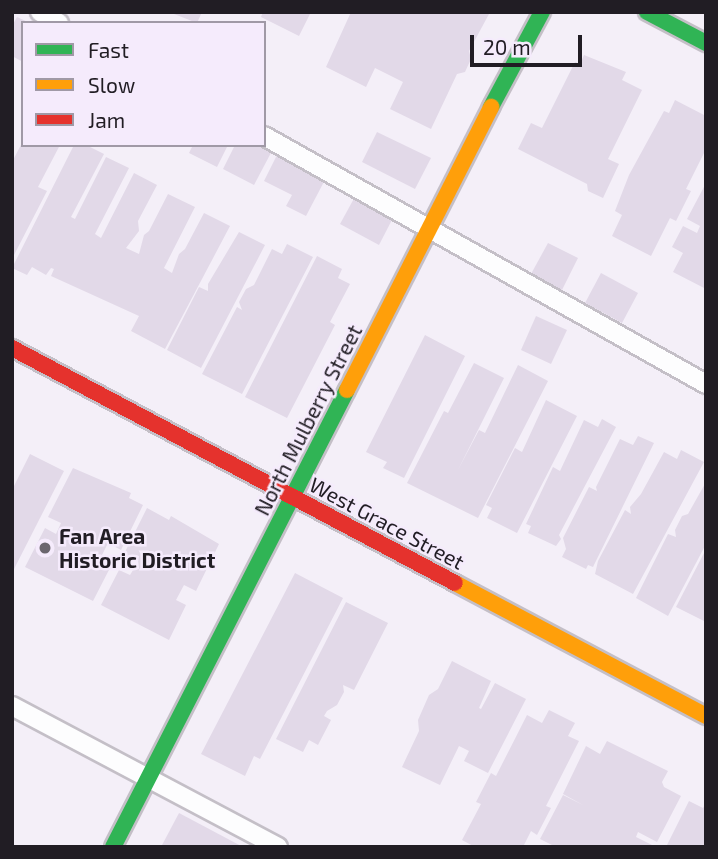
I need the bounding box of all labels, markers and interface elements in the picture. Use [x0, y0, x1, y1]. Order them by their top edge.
legend [21, 21, 266, 147]
scale bar [473, 21, 585, 65]
text: 20 m [483, 34, 531, 59]
text: Fast [88, 37, 129, 62]
text: Slow [88, 72, 135, 97]
text: Jam [88, 107, 125, 132]
street label: North Mulberry Street [249, 320, 367, 520]
street label: West Grace Street [305, 472, 469, 574]
place label: Fan Area Historic District [59, 523, 215, 573]
marker: Fan Area Historic District [37, 540, 53, 556]

